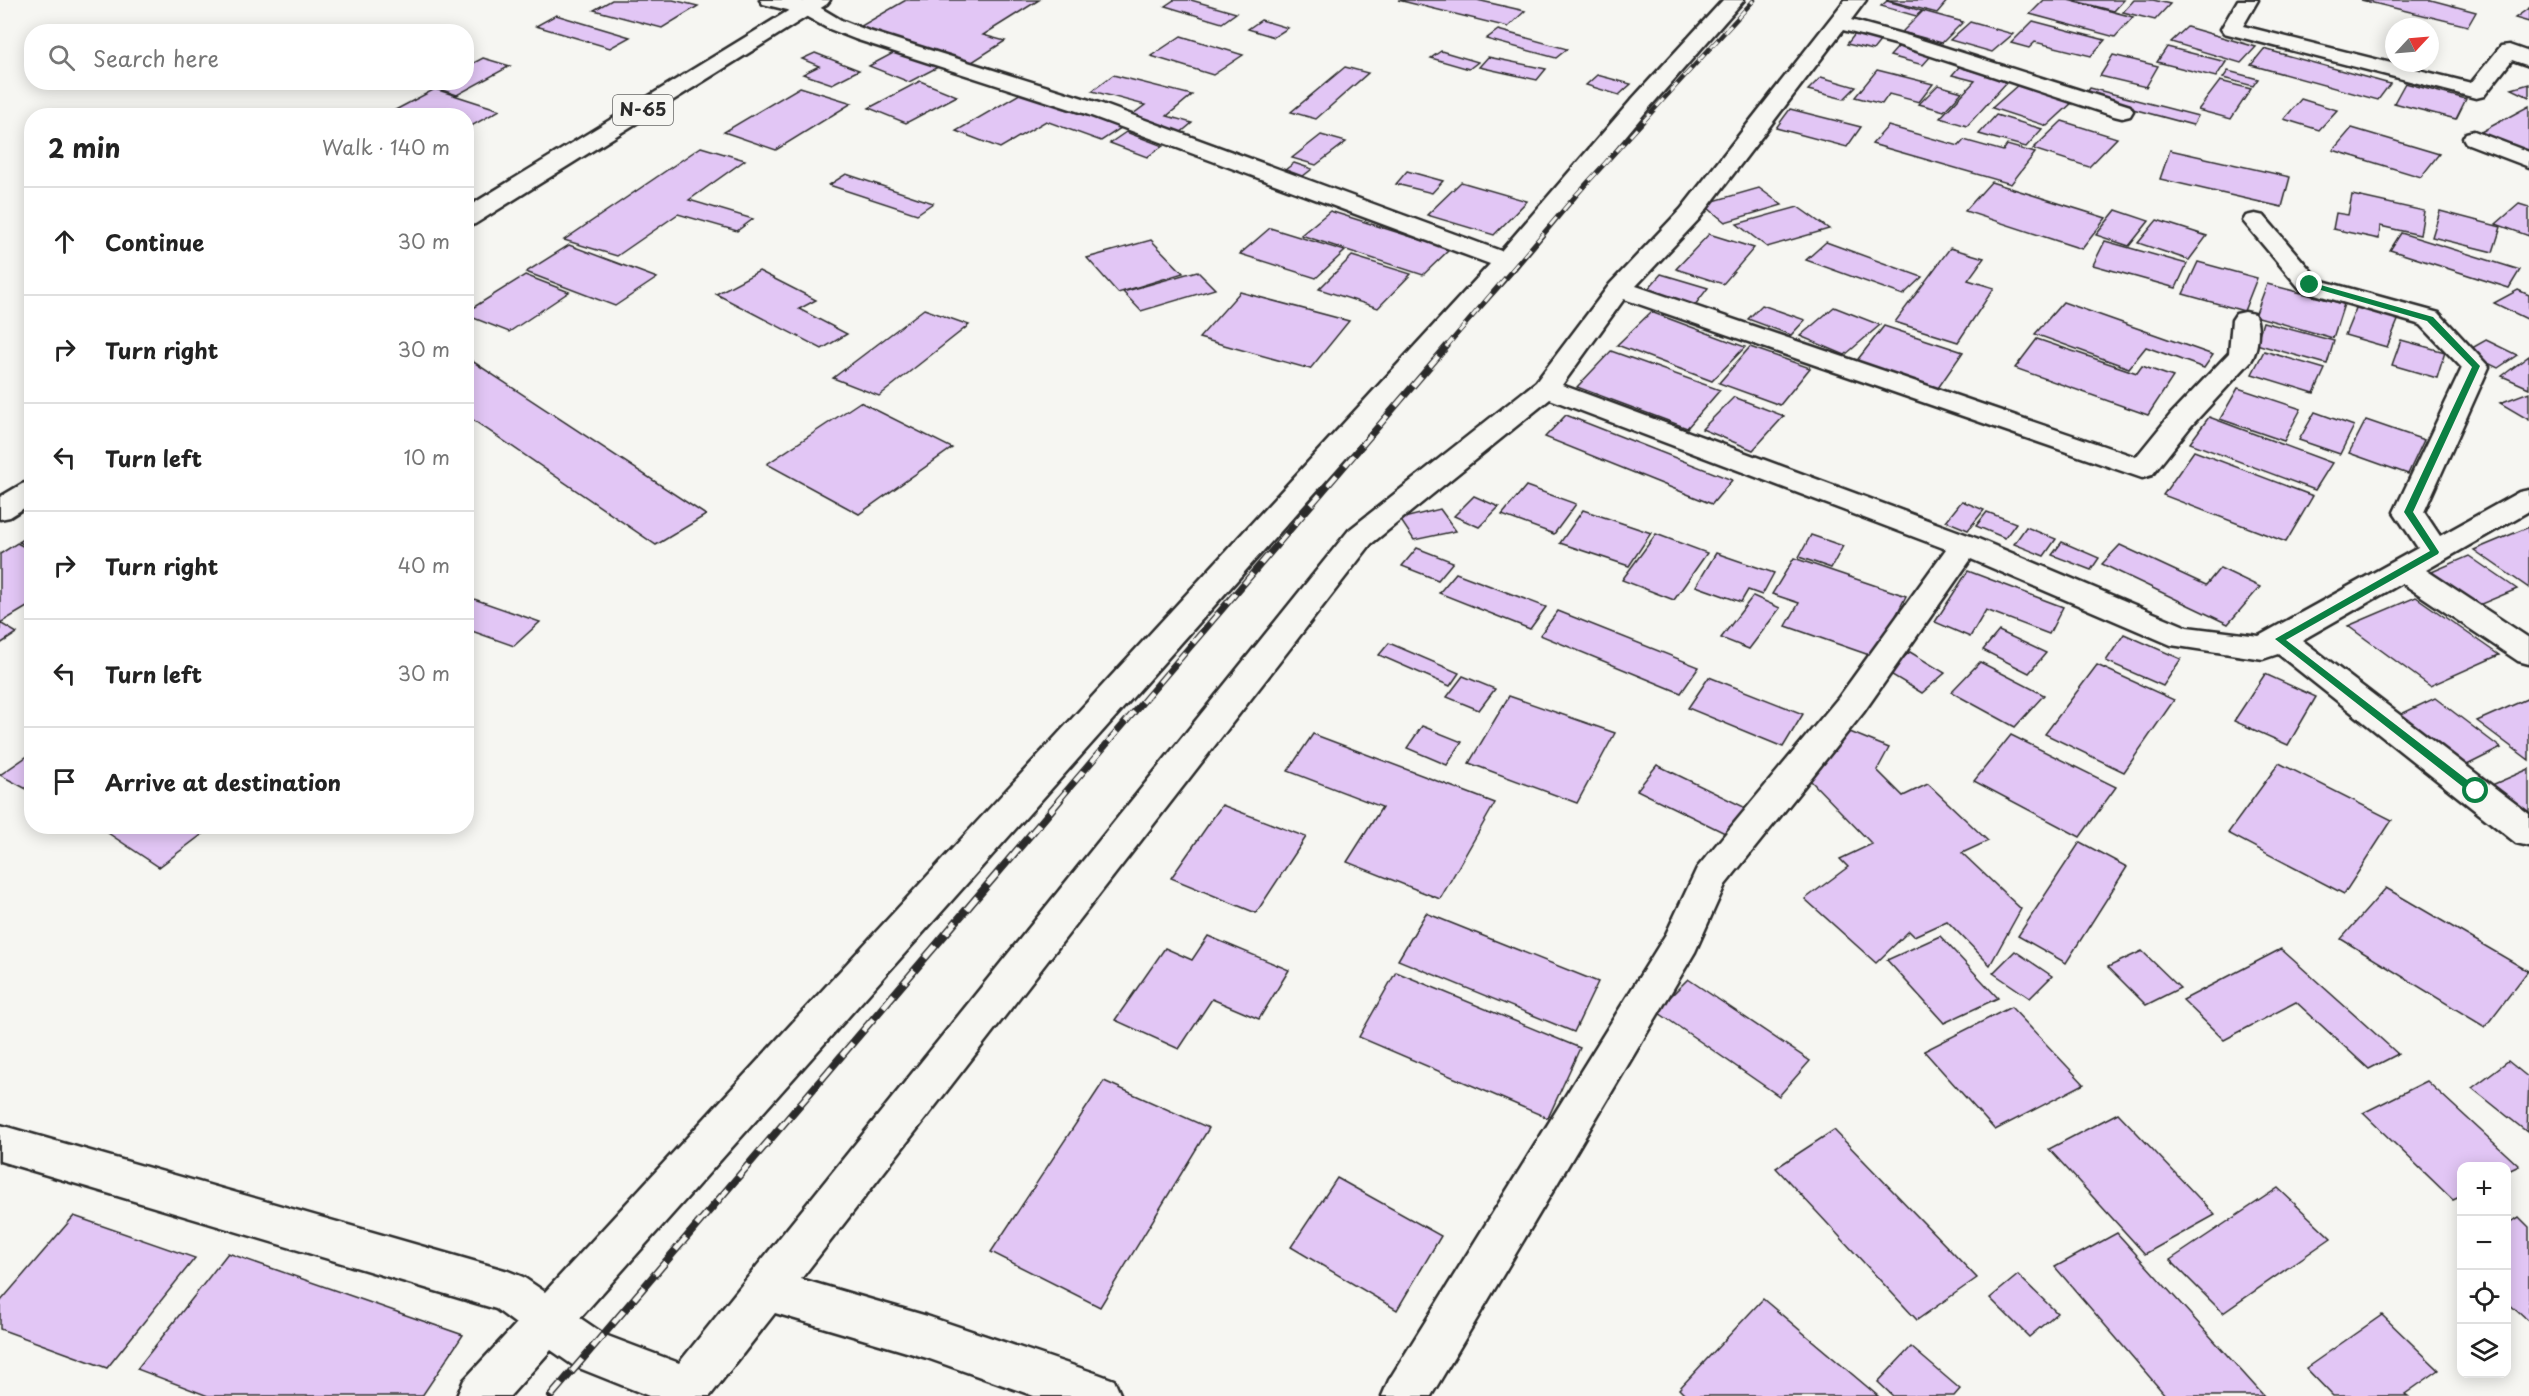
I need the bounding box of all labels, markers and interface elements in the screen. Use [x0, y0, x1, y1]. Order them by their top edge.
north arrow [2385, 18, 2439, 72]
search box [24, 24, 474, 90]
icon: search [45, 41, 78, 74]
text: Search here [93, 41, 219, 74]
road number: N-65 [613, 95, 673, 125]
text: 2 min [48, 128, 121, 167]
text: Walk · 140 m [322, 132, 450, 162]
icon: ahead [48, 225, 81, 258]
text: Continue [105, 225, 204, 258]
text: 30 m [397, 226, 450, 256]
route end [2296, 271, 2322, 297]
icon: right [48, 333, 81, 366]
text: Turn right [105, 333, 218, 366]
text: 30 m [397, 334, 450, 364]
icon: left [48, 441, 81, 474]
text: Turn left [105, 441, 202, 474]
text: 10 m [403, 442, 450, 472]
icon: right [48, 549, 81, 582]
text: Turn right [105, 549, 218, 582]
text: 40 m [398, 550, 450, 580]
icon: left [48, 657, 81, 690]
text: Turn left [105, 657, 202, 690]
text: 30 m [397, 658, 450, 688]
icon: arrive [48, 765, 81, 798]
text: Arrive at destination [105, 765, 341, 798]
route start [2462, 777, 2488, 803]
map controls [2457, 1162, 2511, 1378]
button: + [2457, 1162, 2511, 1216]
button: − [2457, 1216, 2511, 1270]
button: locate [2457, 1270, 2511, 1324]
button: layers [2457, 1324, 2511, 1378]

